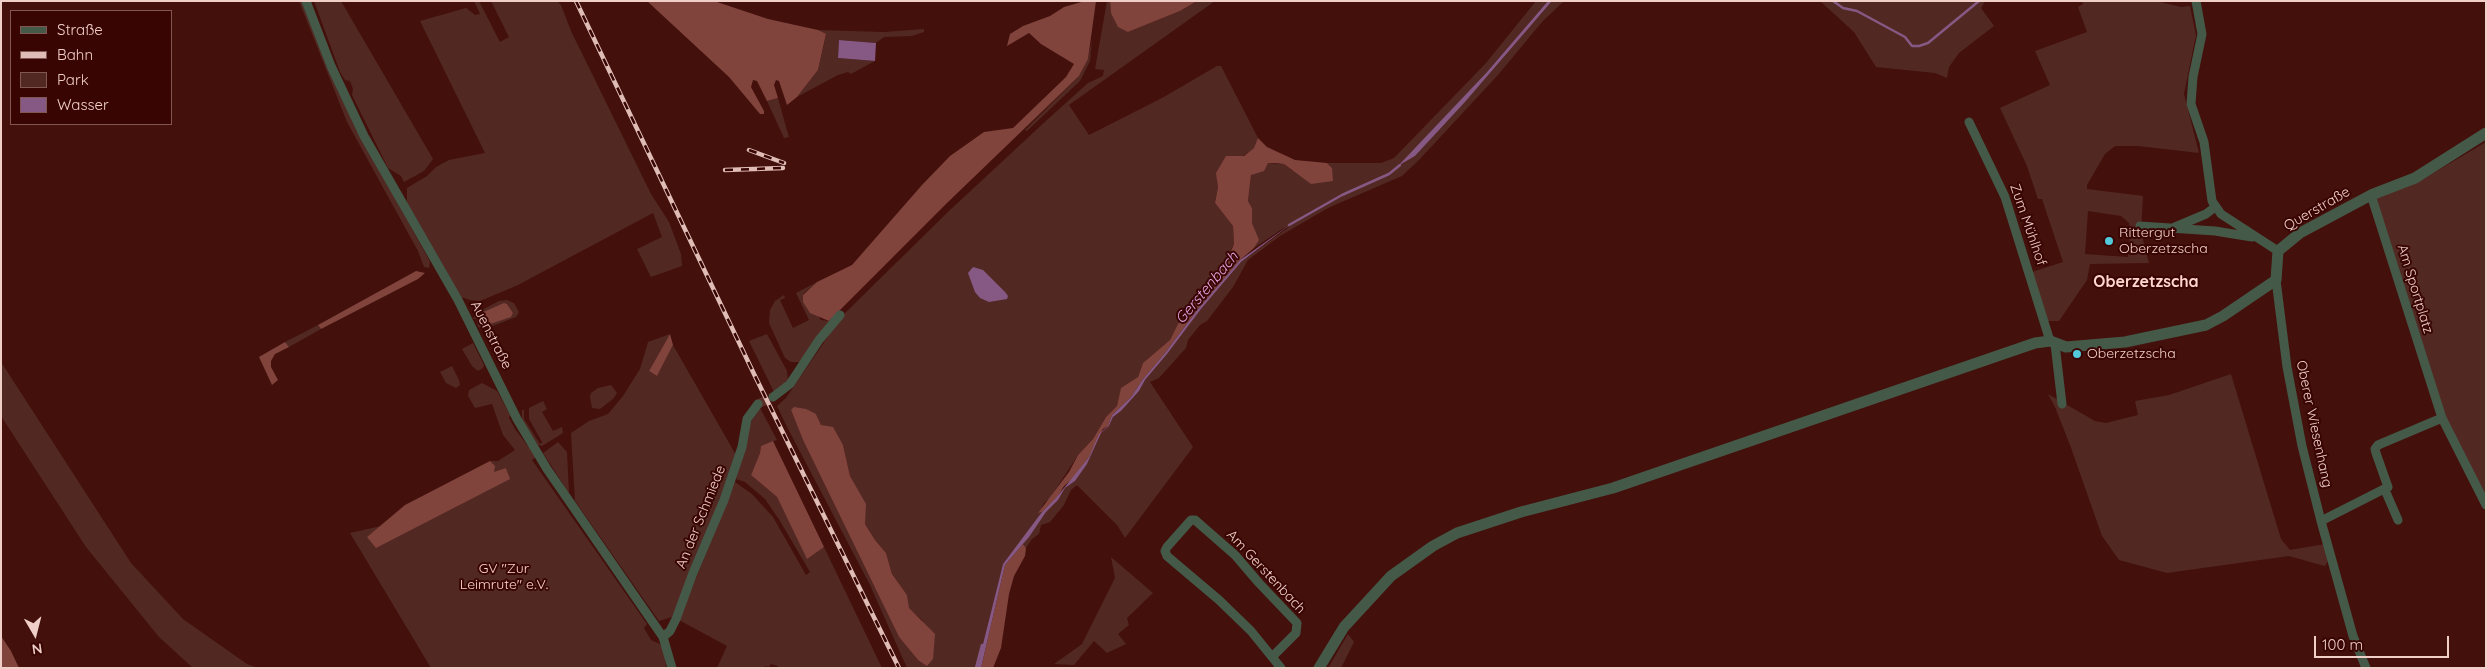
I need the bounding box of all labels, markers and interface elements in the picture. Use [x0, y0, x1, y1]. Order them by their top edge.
legend [10, 10, 172, 125]
text: Straße [57, 20, 103, 39]
text: Bahn [57, 45, 93, 64]
text: Park [57, 70, 89, 89]
text: Wasser [57, 95, 109, 114]
street label: Zum Mühlhof [2006, 182, 2050, 268]
street label: Querstraße [2281, 183, 2353, 235]
place label: Rittergut Oberzetzscha [2119, 225, 2208, 258]
marker: Rittergut Oberzetzscha [2103, 235, 2115, 247]
street label: Am Sportplatz [2393, 242, 2437, 336]
water label: Gerstenbach [1172, 248, 1242, 328]
district label: Oberzetzscha [2093, 272, 2199, 292]
street label: Auenstraße [467, 298, 515, 372]
place label: Oberzetzscha [2087, 346, 2176, 362]
marker: Oberzetzscha [2071, 348, 2083, 360]
street label: Oberer Wiesenhang [2292, 359, 2336, 489]
street label: An der Schmiede [673, 463, 729, 571]
street label: Am Gerstenbach [1223, 527, 1309, 617]
park label: GV "Zur Leimrute" e.V. [460, 561, 548, 594]
north arrow [10, 609, 60, 659]
scale bar [2317, 626, 2452, 658]
text: 100 m [2322, 635, 2363, 654]
text: N [31, 639, 43, 658]

